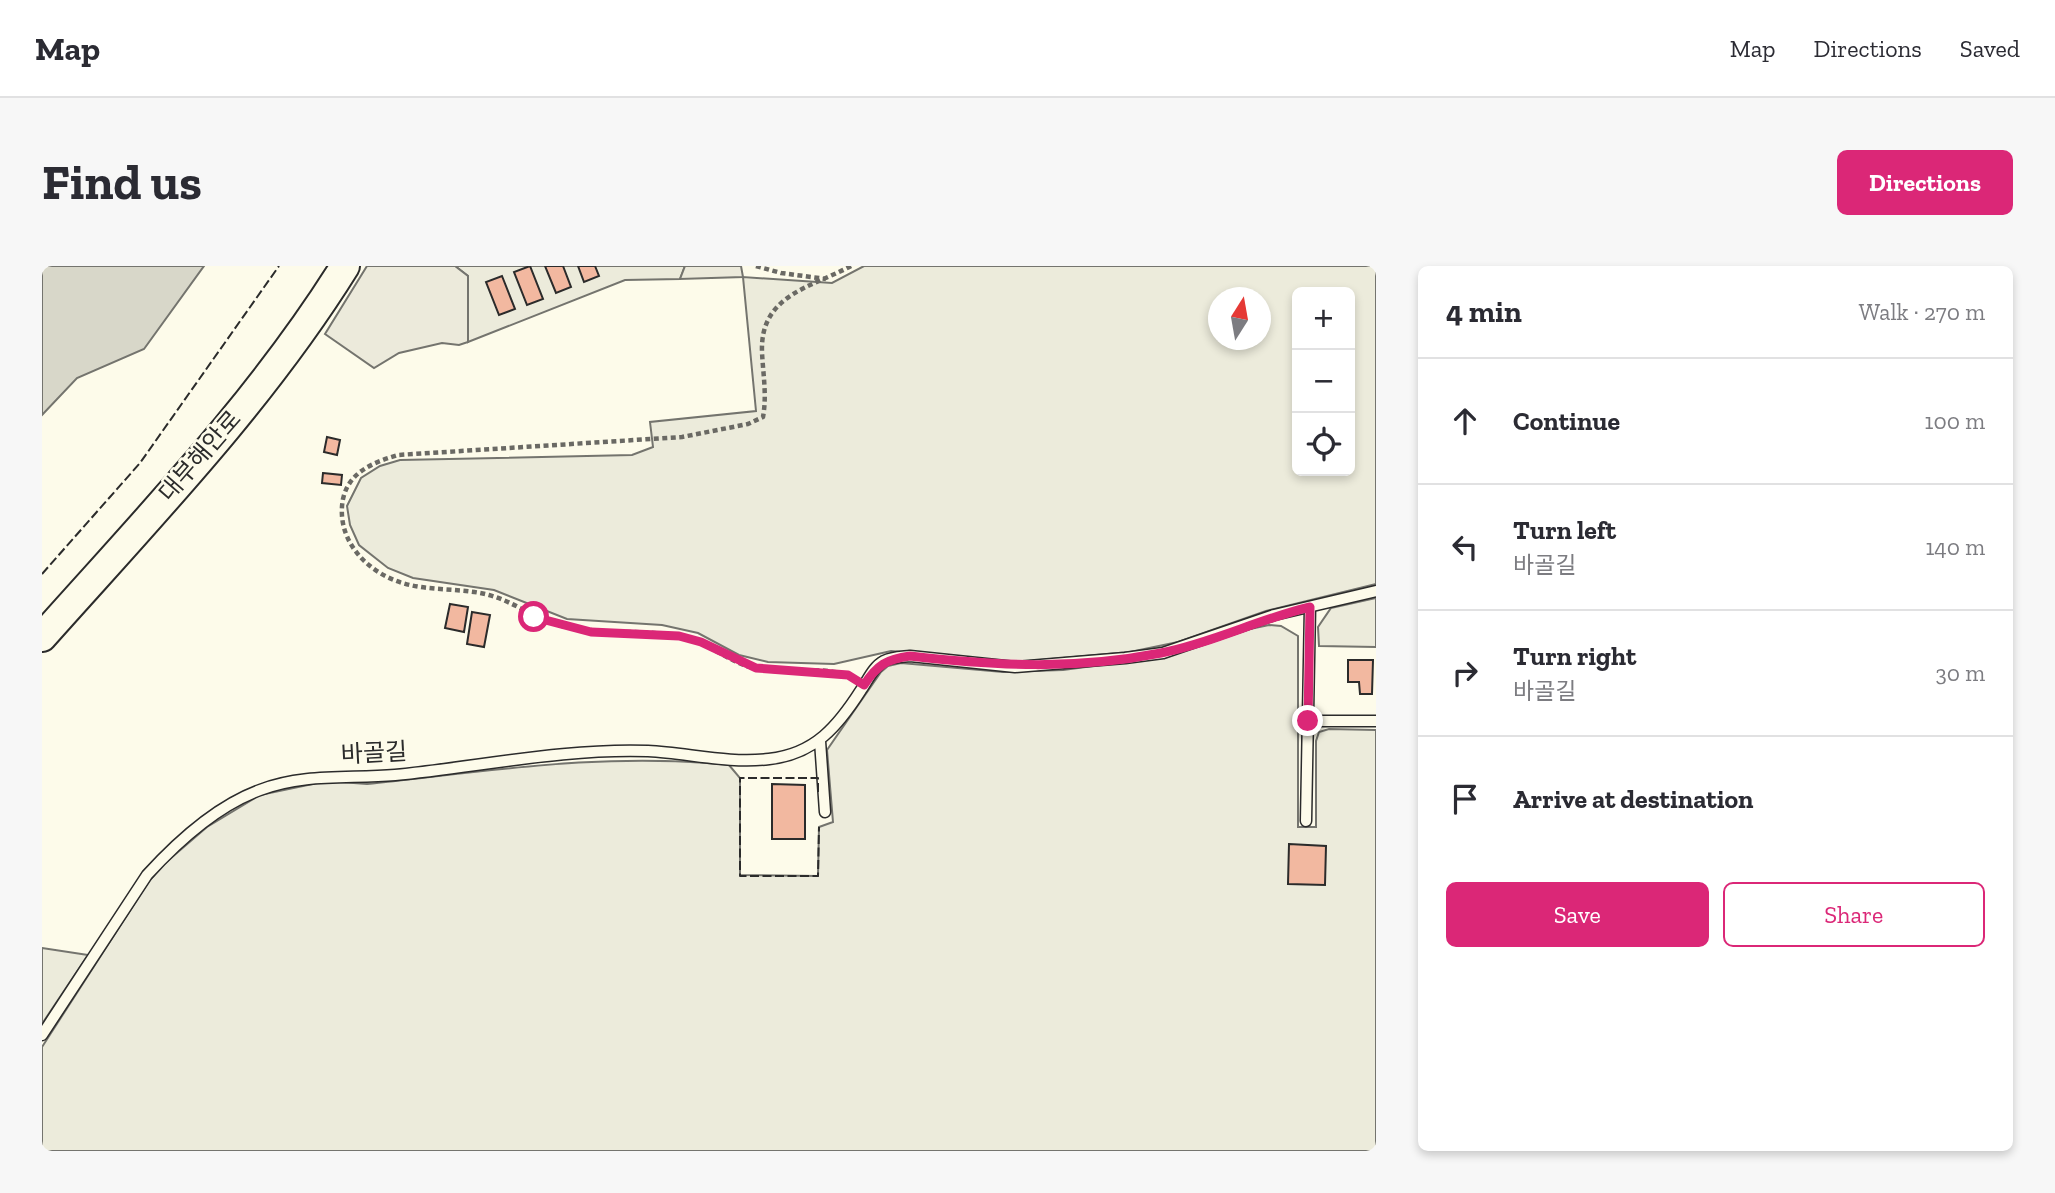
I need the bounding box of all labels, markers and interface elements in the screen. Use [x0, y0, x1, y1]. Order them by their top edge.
text: Map [35, 29, 100, 68]
text: Map [1730, 34, 1776, 63]
text: Directions [1814, 34, 1922, 63]
text: Saved [1960, 34, 2020, 63]
button: Directions [1837, 150, 2013, 215]
text: Find us [42, 153, 202, 212]
north arrow [1208, 287, 1271, 350]
map controls [1292, 287, 1355, 476]
button: + [1292, 287, 1355, 350]
text: 4 min [1446, 294, 1522, 330]
text: Walk · 270 m [1859, 298, 1985, 326]
button: − [1292, 350, 1355, 413]
icon: ahead [1446, 402, 1484, 440]
street label: 대부해안로 [152, 404, 247, 507]
text: Continue [1513, 405, 1620, 437]
text: 100 m [1925, 407, 1985, 435]
button: locate [1292, 413, 1355, 476]
text: Turn left [1513, 514, 1616, 546]
icon: left [1446, 528, 1484, 566]
text: 140 m [1925, 533, 1985, 561]
text: 바골길 [1513, 551, 1576, 579]
route start [518, 601, 549, 632]
text: Turn right [1513, 640, 1636, 672]
icon: right [1446, 654, 1484, 692]
text: 30 m [1935, 659, 1985, 687]
text: 바골길 [1513, 677, 1576, 705]
route end [1292, 705, 1323, 736]
street label: 바골길 [340, 736, 408, 769]
icon: arrive [1446, 780, 1484, 818]
text: Arrive at destination [1513, 783, 1753, 815]
button: Save [1446, 882, 1709, 947]
button: Share [1723, 882, 1985, 947]

